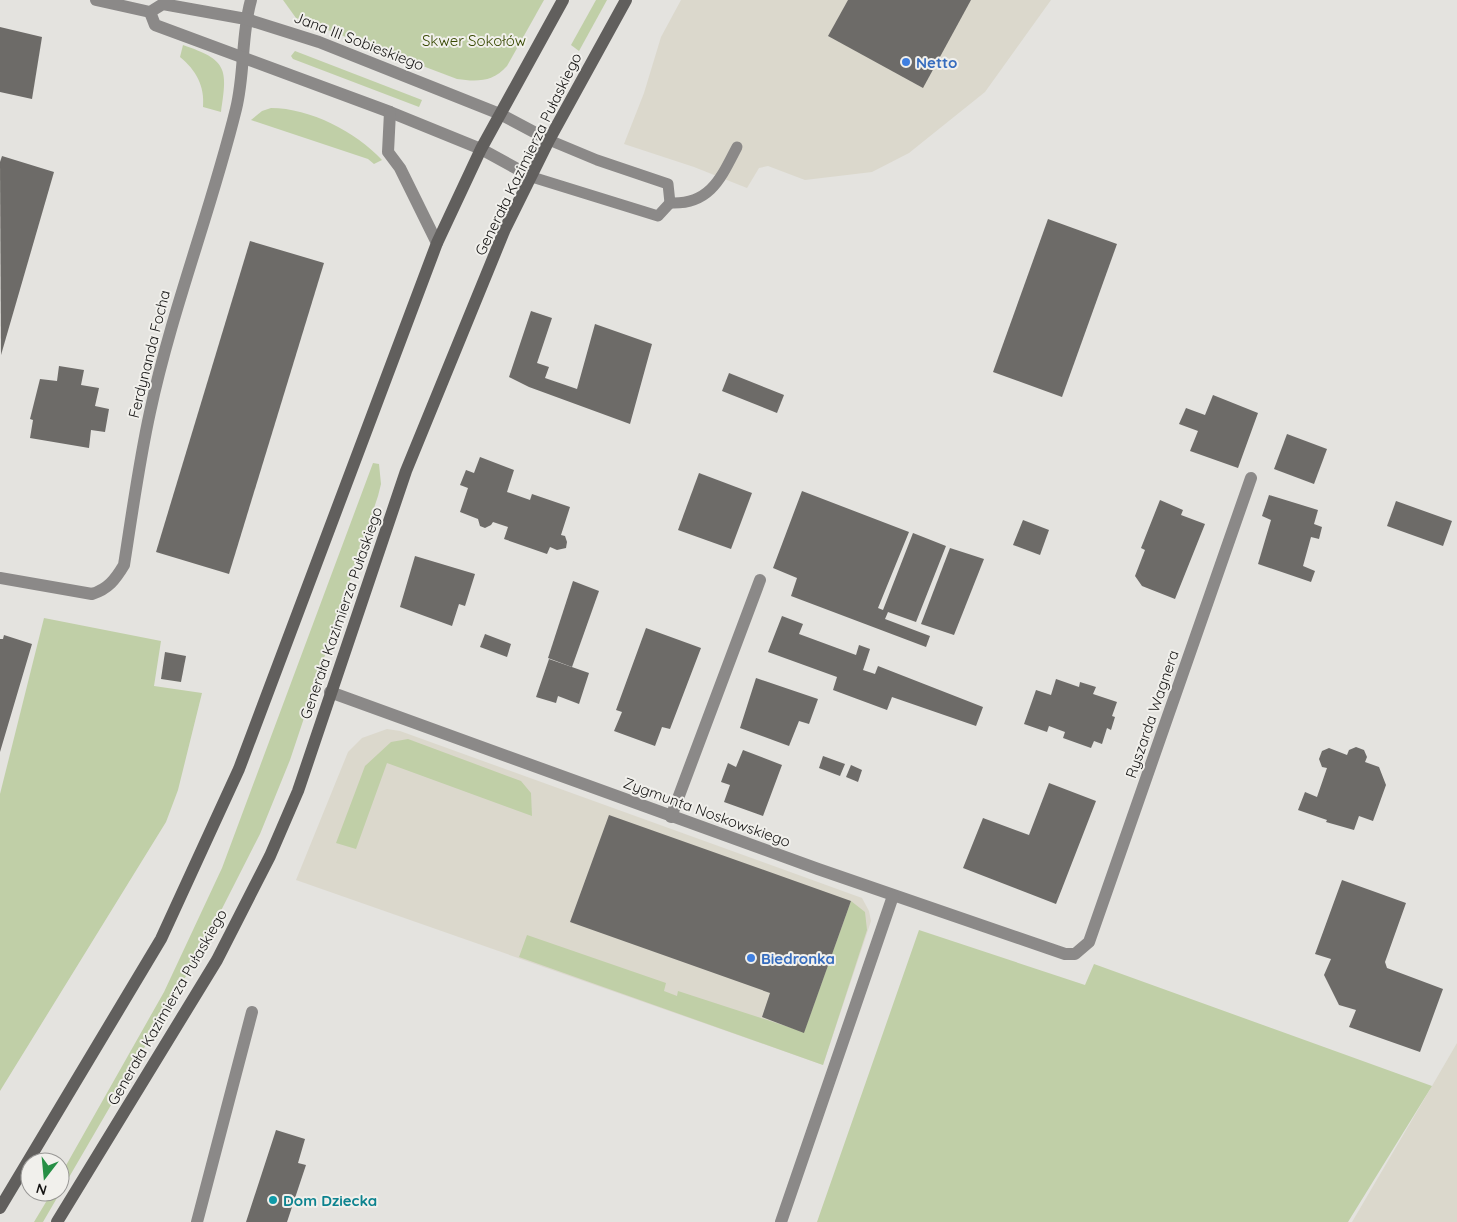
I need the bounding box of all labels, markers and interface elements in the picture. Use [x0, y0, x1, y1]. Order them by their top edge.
street label: Jana III Sobieskiego [291, 7, 427, 75]
park label: Skwer Sokołów [422, 31, 526, 50]
street label: Generała Kazimierza Pułaskiego [471, 50, 585, 258]
place label: Netto [916, 53, 957, 72]
marker: Netto [900, 56, 912, 68]
street label: Ferdynanda Focha [124, 288, 174, 420]
street label: Generała Kazimierza Pułaskiego [296, 504, 386, 722]
street label: Ryszarda Wagnera [1121, 648, 1183, 780]
street label: Zygmunta Noskowskiego [621, 773, 793, 851]
street label: Generała Kazimierza Pułaskiego [103, 906, 231, 1108]
place label: Biedronka [761, 949, 835, 968]
marker: Biedronka [745, 952, 757, 964]
north arrow [20, 1152, 70, 1202]
text: N [34, 1179, 49, 1200]
place label: Dom Dziecka [283, 1191, 377, 1210]
marker: Dom Dziecka [267, 1194, 279, 1206]

